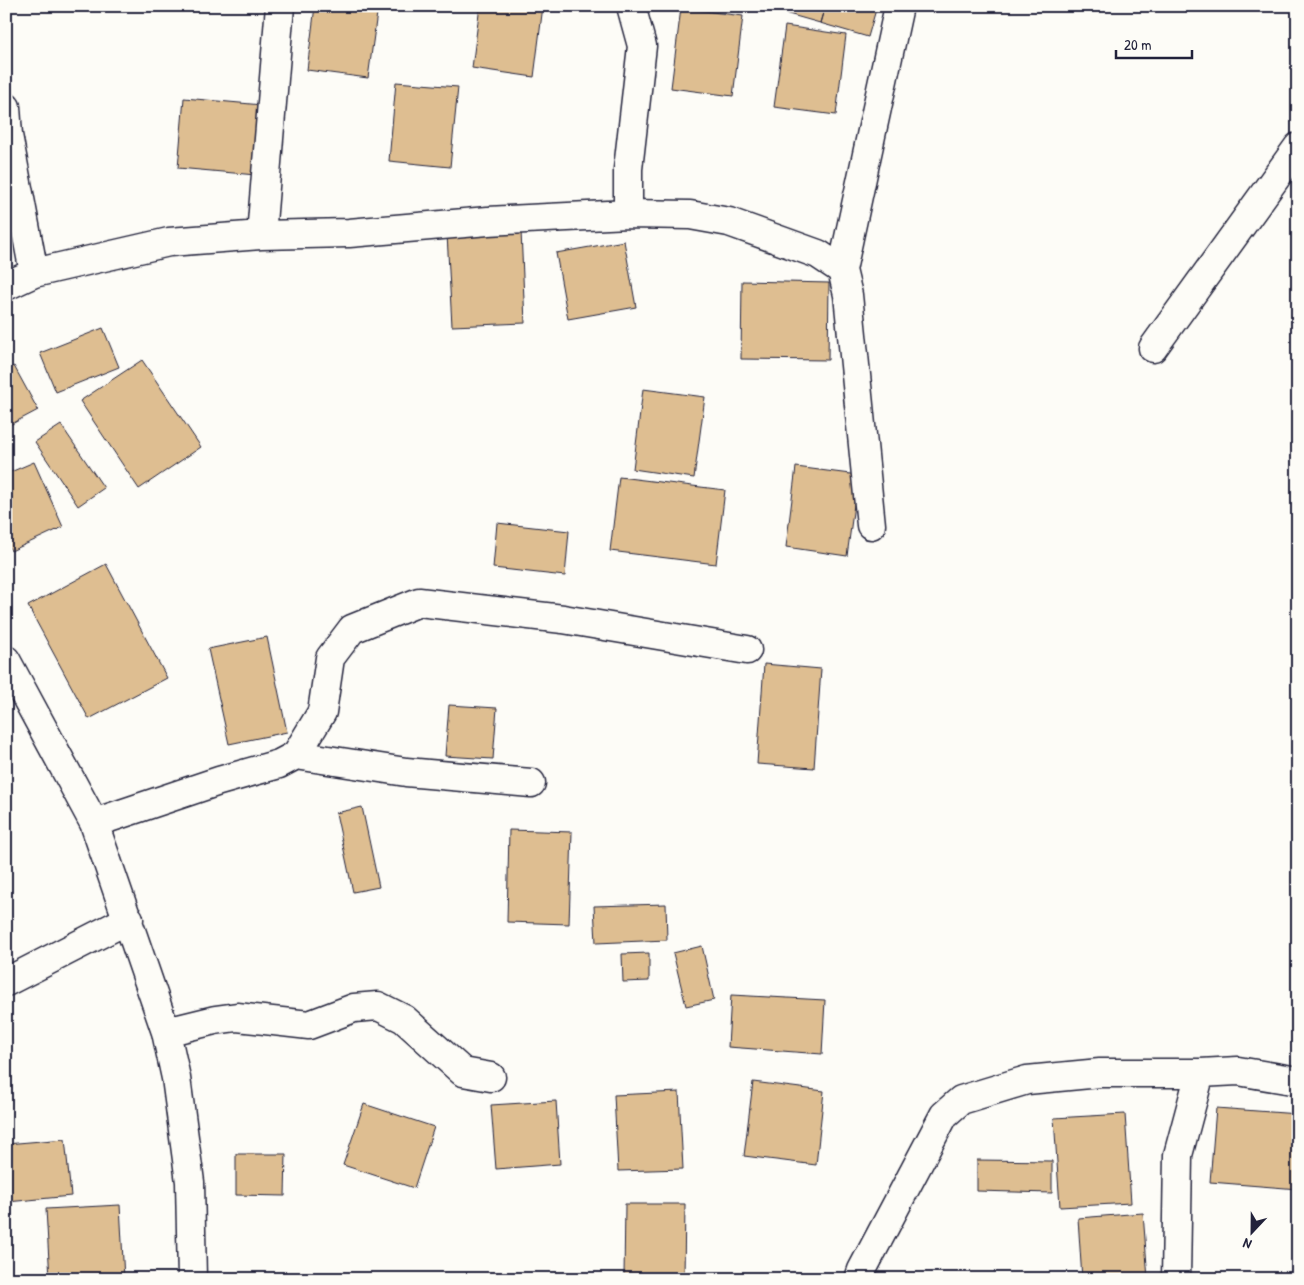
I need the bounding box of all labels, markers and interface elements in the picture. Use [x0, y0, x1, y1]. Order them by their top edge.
scale bar [1116, 28, 1193, 60]
text: 20 m [1124, 34, 1151, 55]
north arrow [1226, 1208, 1276, 1258]
text: N [1239, 1234, 1254, 1255]

